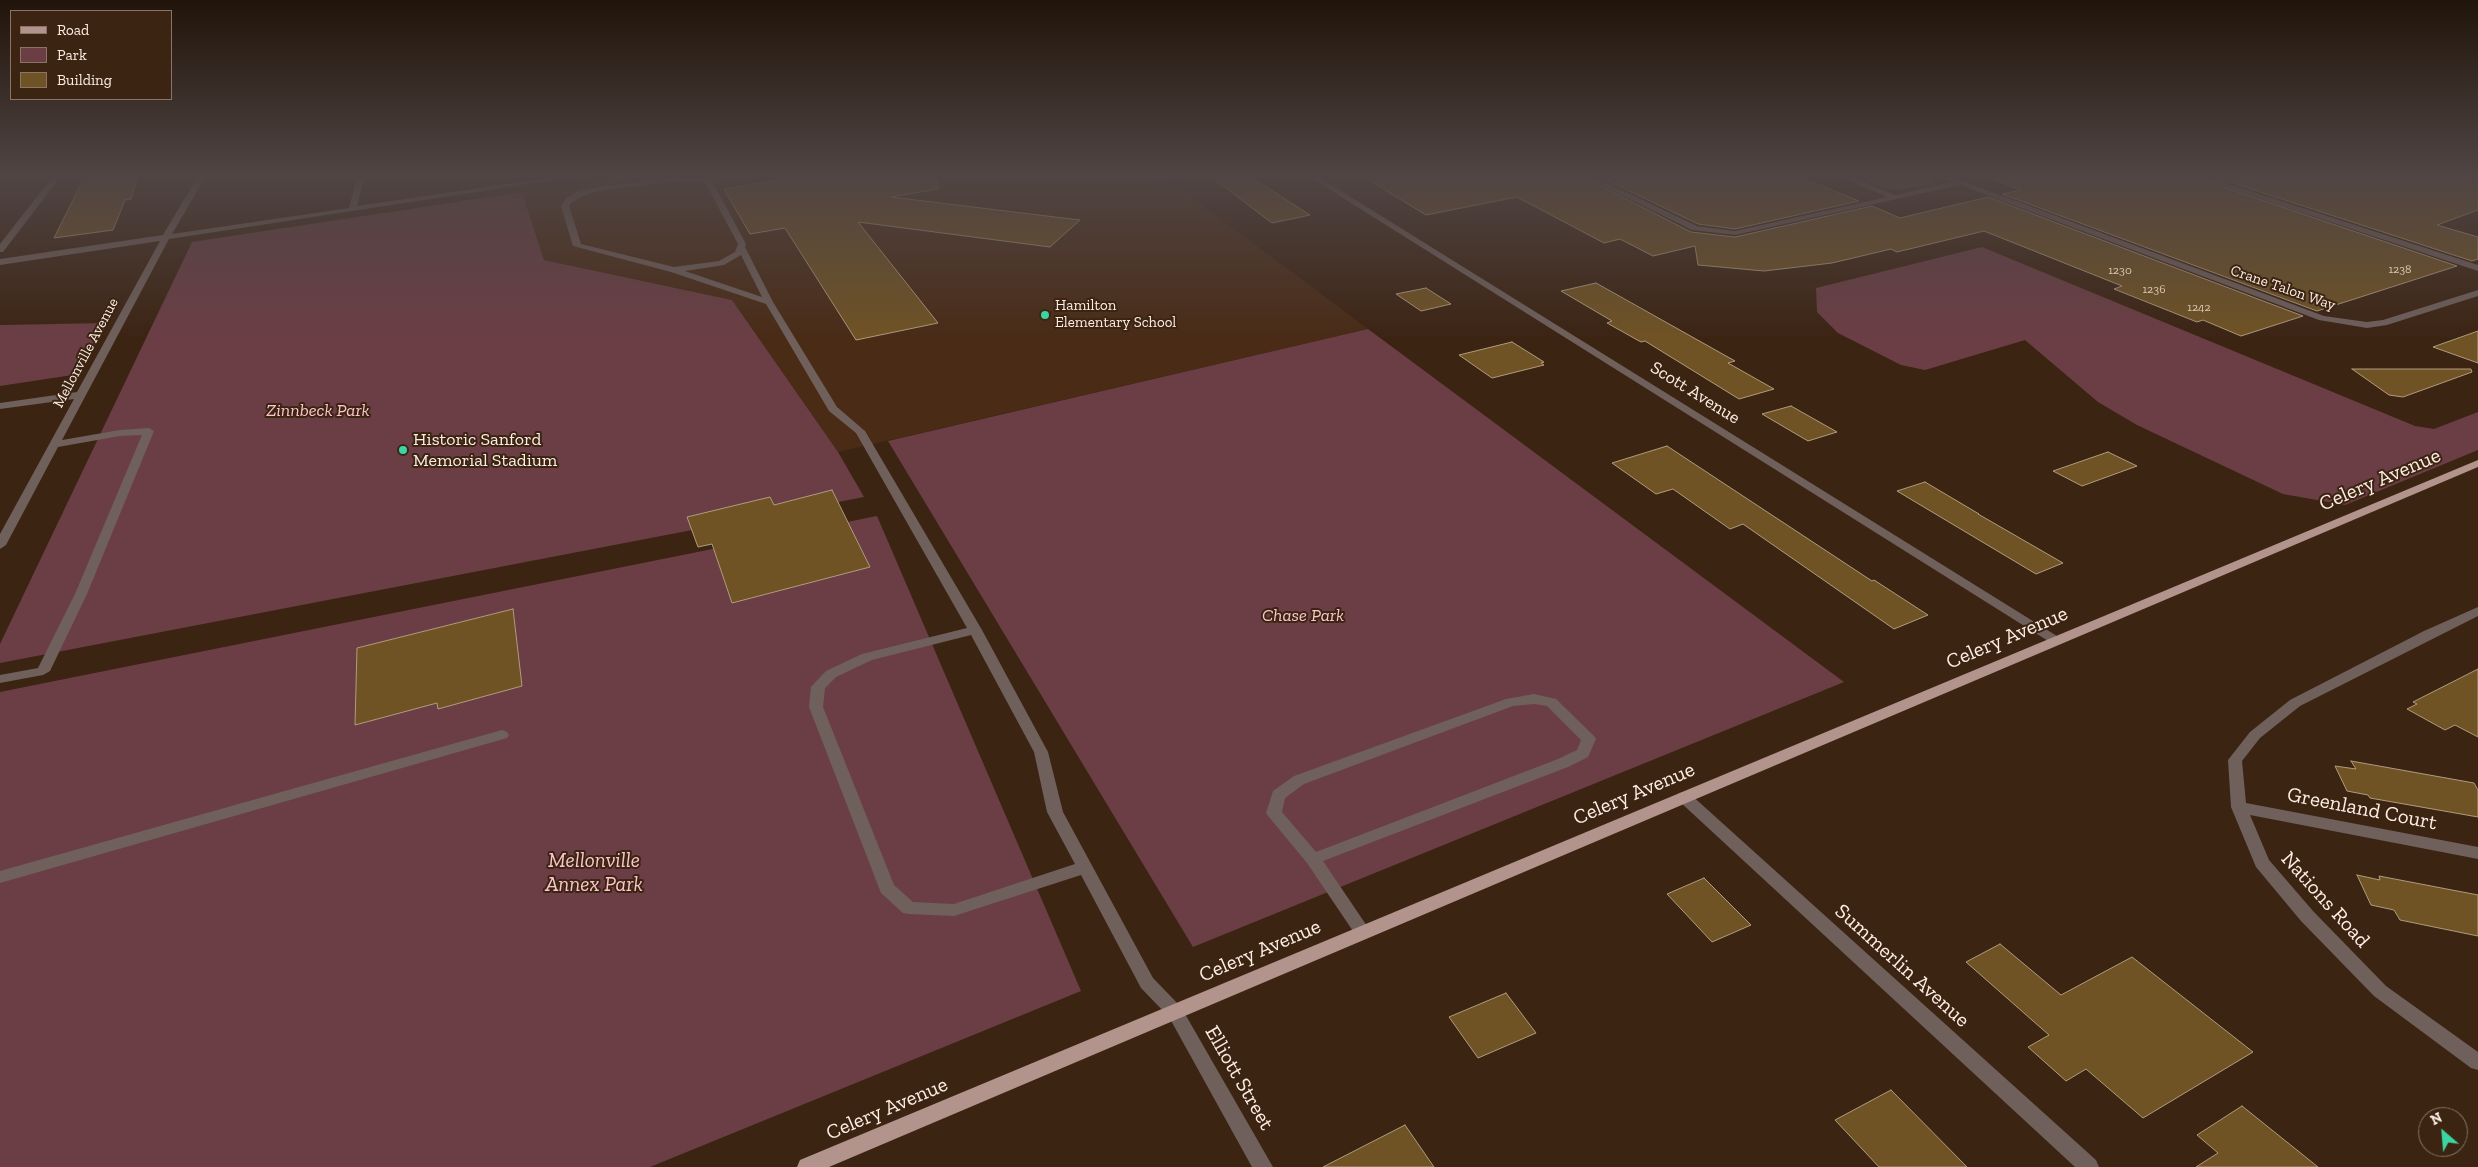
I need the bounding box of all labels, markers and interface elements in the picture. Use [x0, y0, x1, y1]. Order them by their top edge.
legend [10, 10, 172, 100]
text: Road [57, 21, 89, 39]
text: Park [57, 46, 87, 64]
text: Building [57, 71, 112, 89]
street label: Crane Talon Way [2228, 262, 2338, 314]
house number: 1238 [2388, 263, 2412, 277]
house number: 1230 [2108, 264, 2132, 278]
house number: 1236 [2142, 283, 2166, 297]
street label: Mellonville Avenue [49, 295, 123, 411]
place label: Hamilton Elementary School [1055, 297, 1176, 332]
house number: 1242 [2187, 301, 2211, 315]
marker: Hamilton Elementary School [1039, 309, 1051, 321]
street label: Scott Avenue [1646, 357, 1744, 429]
park label: Zinnbeck Park [266, 400, 370, 422]
place label: Historic Sanford Memorial Stadium [413, 429, 557, 472]
street label: Celery Avenue [2315, 443, 2445, 517]
marker: Historic Sanford Memorial Stadium [397, 444, 409, 456]
street label: Celery Avenue [1942, 601, 2072, 675]
park label: Chase Park [1262, 605, 1344, 627]
street label: Celery Avenue [1569, 757, 1699, 831]
street label: Greenland Court [2285, 782, 2439, 836]
street label: Nations Road [2275, 847, 2375, 953]
park label: Mellonville Annex Park [545, 848, 643, 898]
street label: Summerlin Avenue [1829, 899, 1975, 1033]
street label: Celery Avenue [1195, 914, 1325, 988]
street label: Elliott Street [1199, 1022, 1279, 1134]
street label: Celery Avenue [822, 1072, 952, 1146]
north arrow [2418, 1107, 2468, 1157]
text: N [2428, 1109, 2445, 1129]

